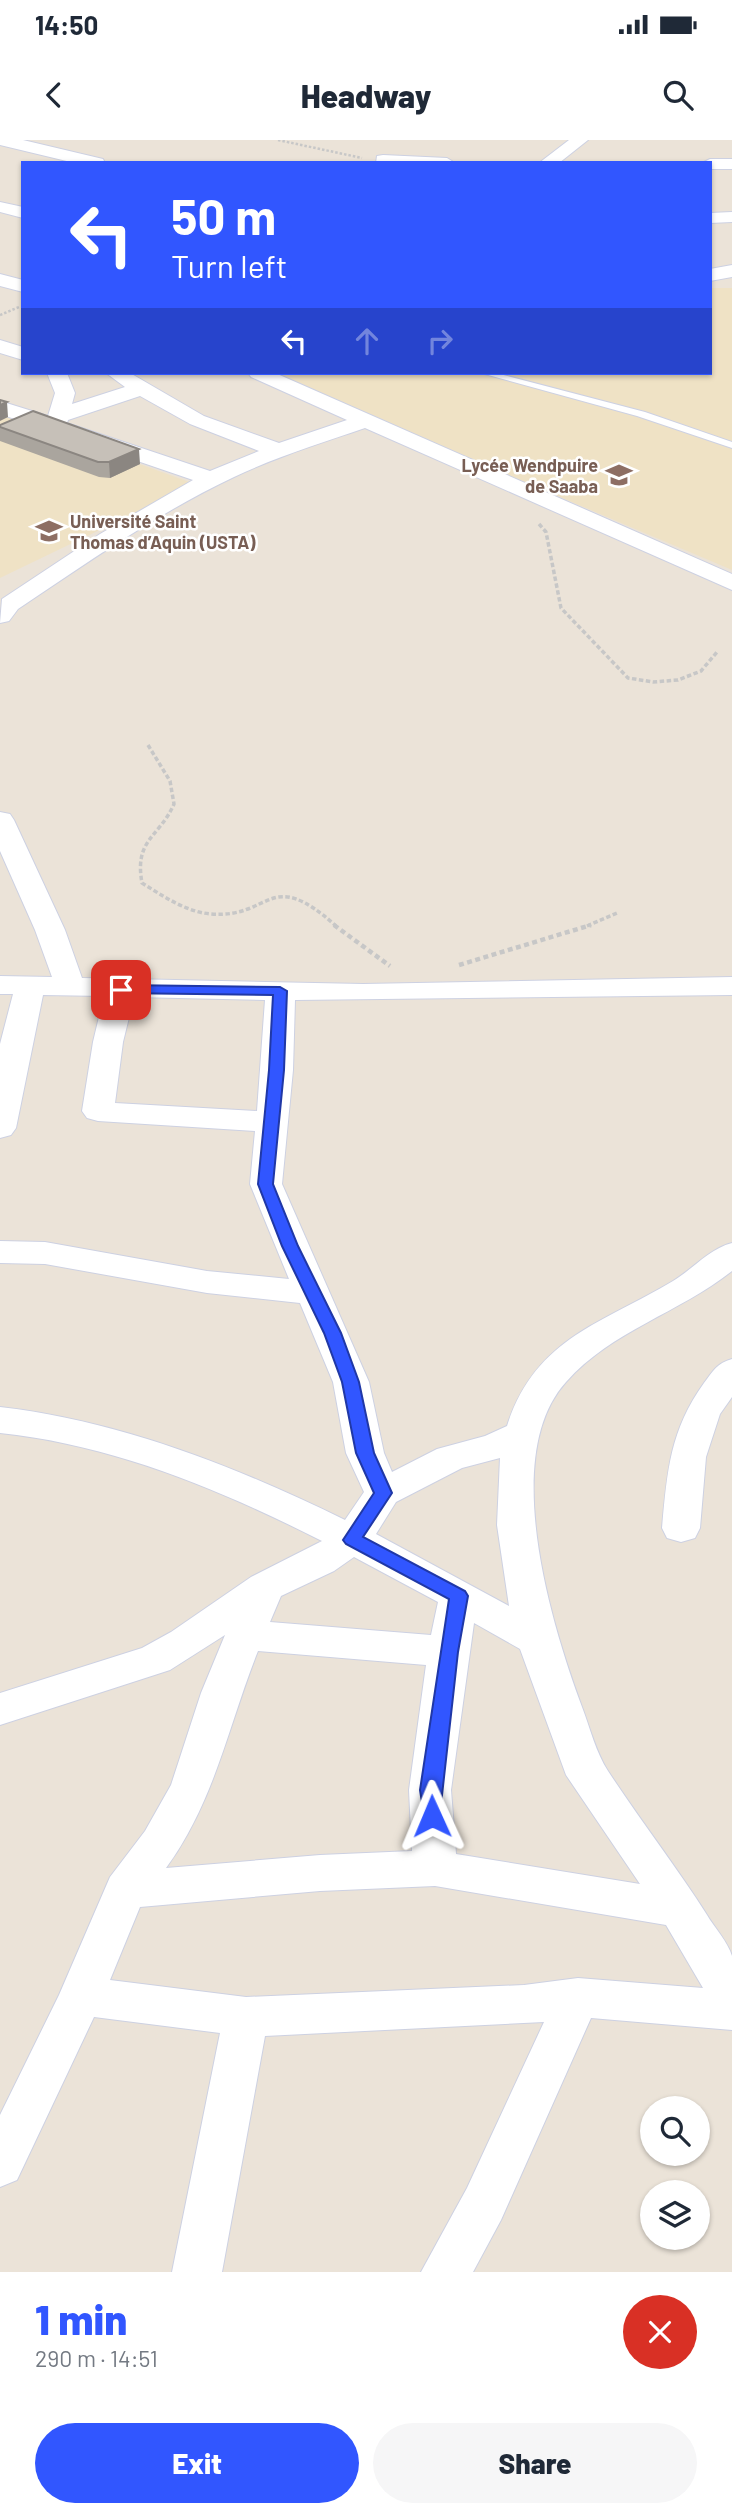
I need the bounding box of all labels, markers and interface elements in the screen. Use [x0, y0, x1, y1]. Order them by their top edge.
text: 14:50 [35, 9, 98, 40]
icon: back [35, 76, 73, 114]
text: Headway [301, 76, 431, 114]
icon: search [659, 76, 697, 114]
text: 50 m [171, 186, 276, 245]
icon: left [56, 189, 147, 280]
text: Turn left [171, 246, 288, 284]
icon: left [275, 322, 313, 360]
icon: ahead [348, 322, 386, 360]
icon: right [421, 322, 459, 360]
place label: Lycée Wendpuire de Saaba [461, 454, 598, 497]
school or university icon: Lycée Wendpuire de Saaba [604, 460, 634, 490]
place label: Université Saint Thomas d’Aquin (USTA) [70, 510, 256, 553]
school or university icon: Université Saint Thomas d’Aquin (USTA) [34, 516, 64, 546]
pin [91, 960, 151, 1020]
icon: arrive [102, 971, 140, 1009]
position arrow [395, 1779, 469, 1853]
map controls [640, 2096, 710, 2250]
button: search [640, 2096, 710, 2166]
button: layers [640, 2180, 710, 2250]
text: 1 min [35, 2293, 127, 2343]
button: close [623, 2295, 697, 2369]
text: 290 m · 14:51 [35, 2344, 158, 2372]
button: Exit [35, 2423, 359, 2503]
button: Share [373, 2423, 697, 2503]

